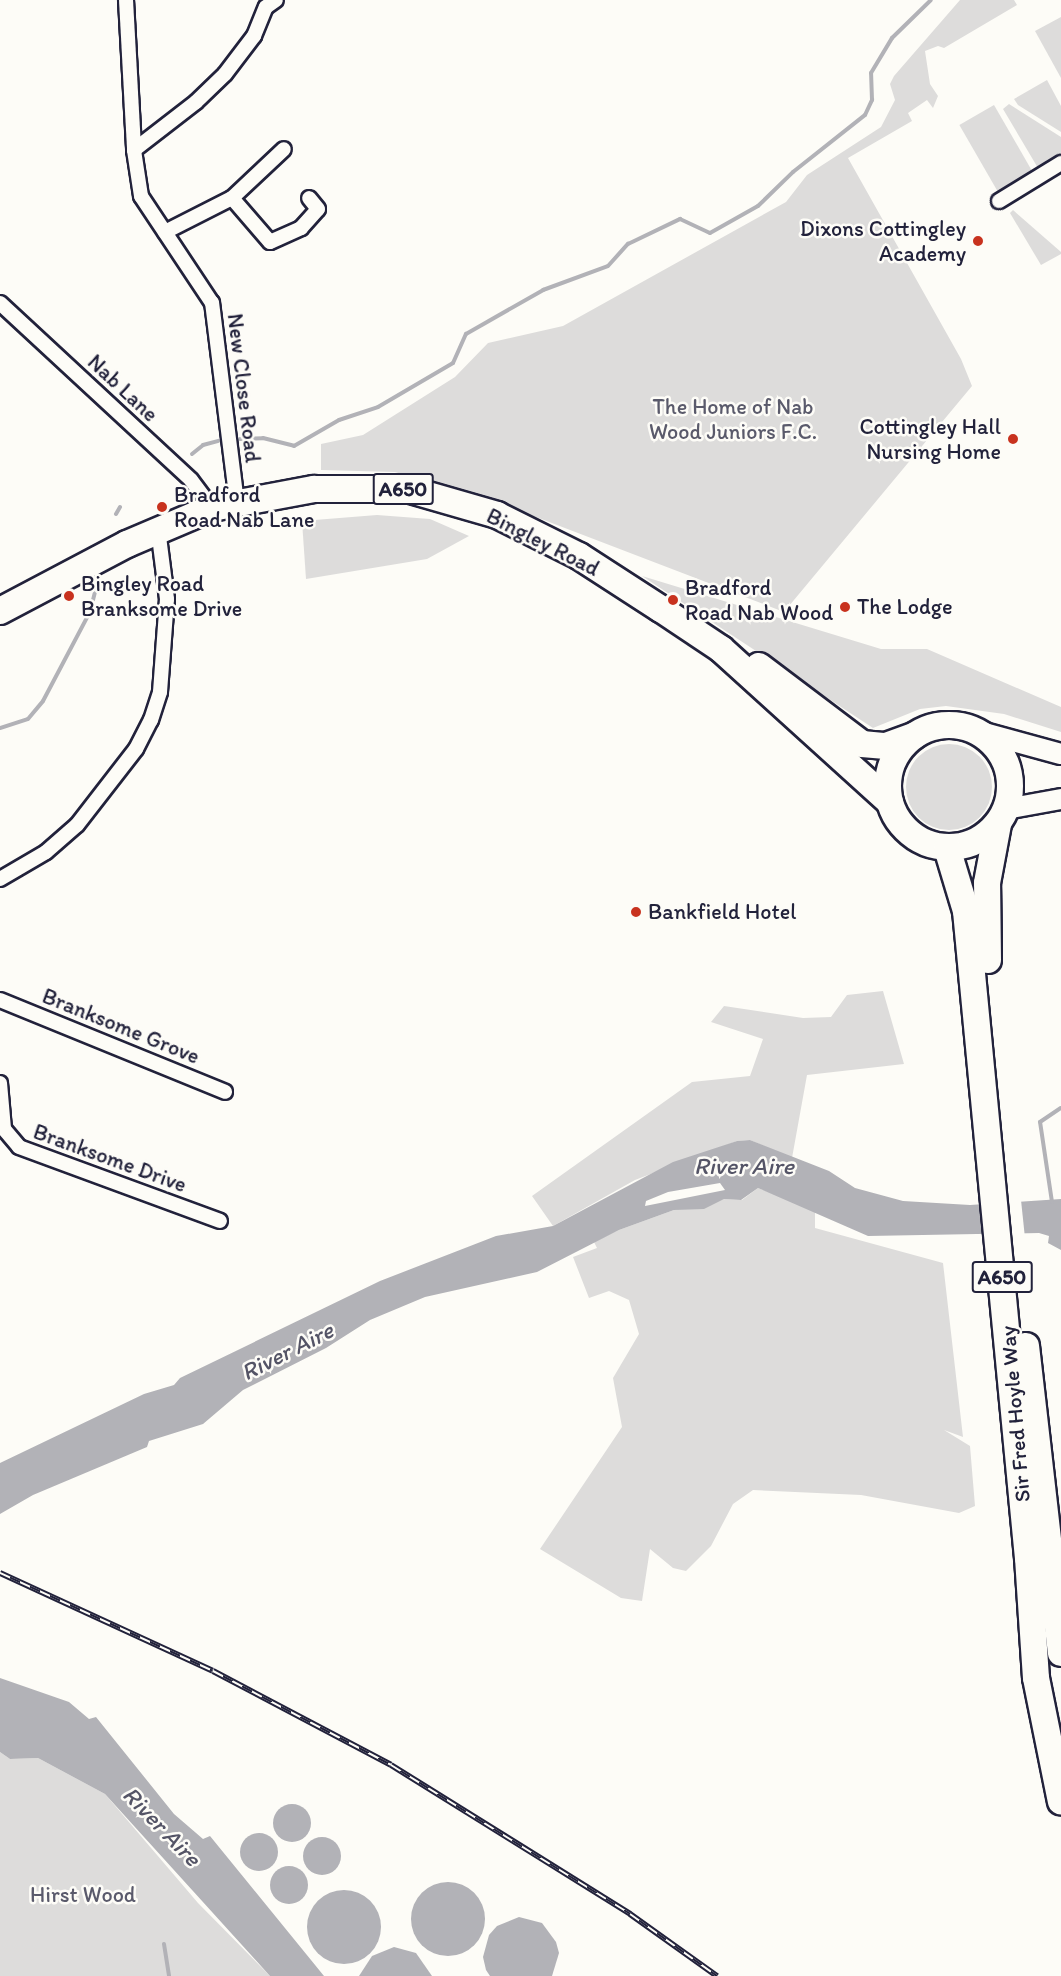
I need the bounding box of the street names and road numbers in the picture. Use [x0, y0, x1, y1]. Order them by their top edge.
street label: New Close Road [222, 312, 266, 464]
street label: Nab Lane [82, 348, 164, 428]
road number: A650 [372, 471, 434, 507]
street label: Bingley Road [482, 502, 604, 582]
street label: Branksome Grove [38, 982, 204, 1070]
street label: Branksome Drive [30, 1118, 190, 1198]
road number: A650 [970, 1259, 1034, 1295]
street label: Sir Fred Hoyle Way [994, 1325, 1036, 1503]

